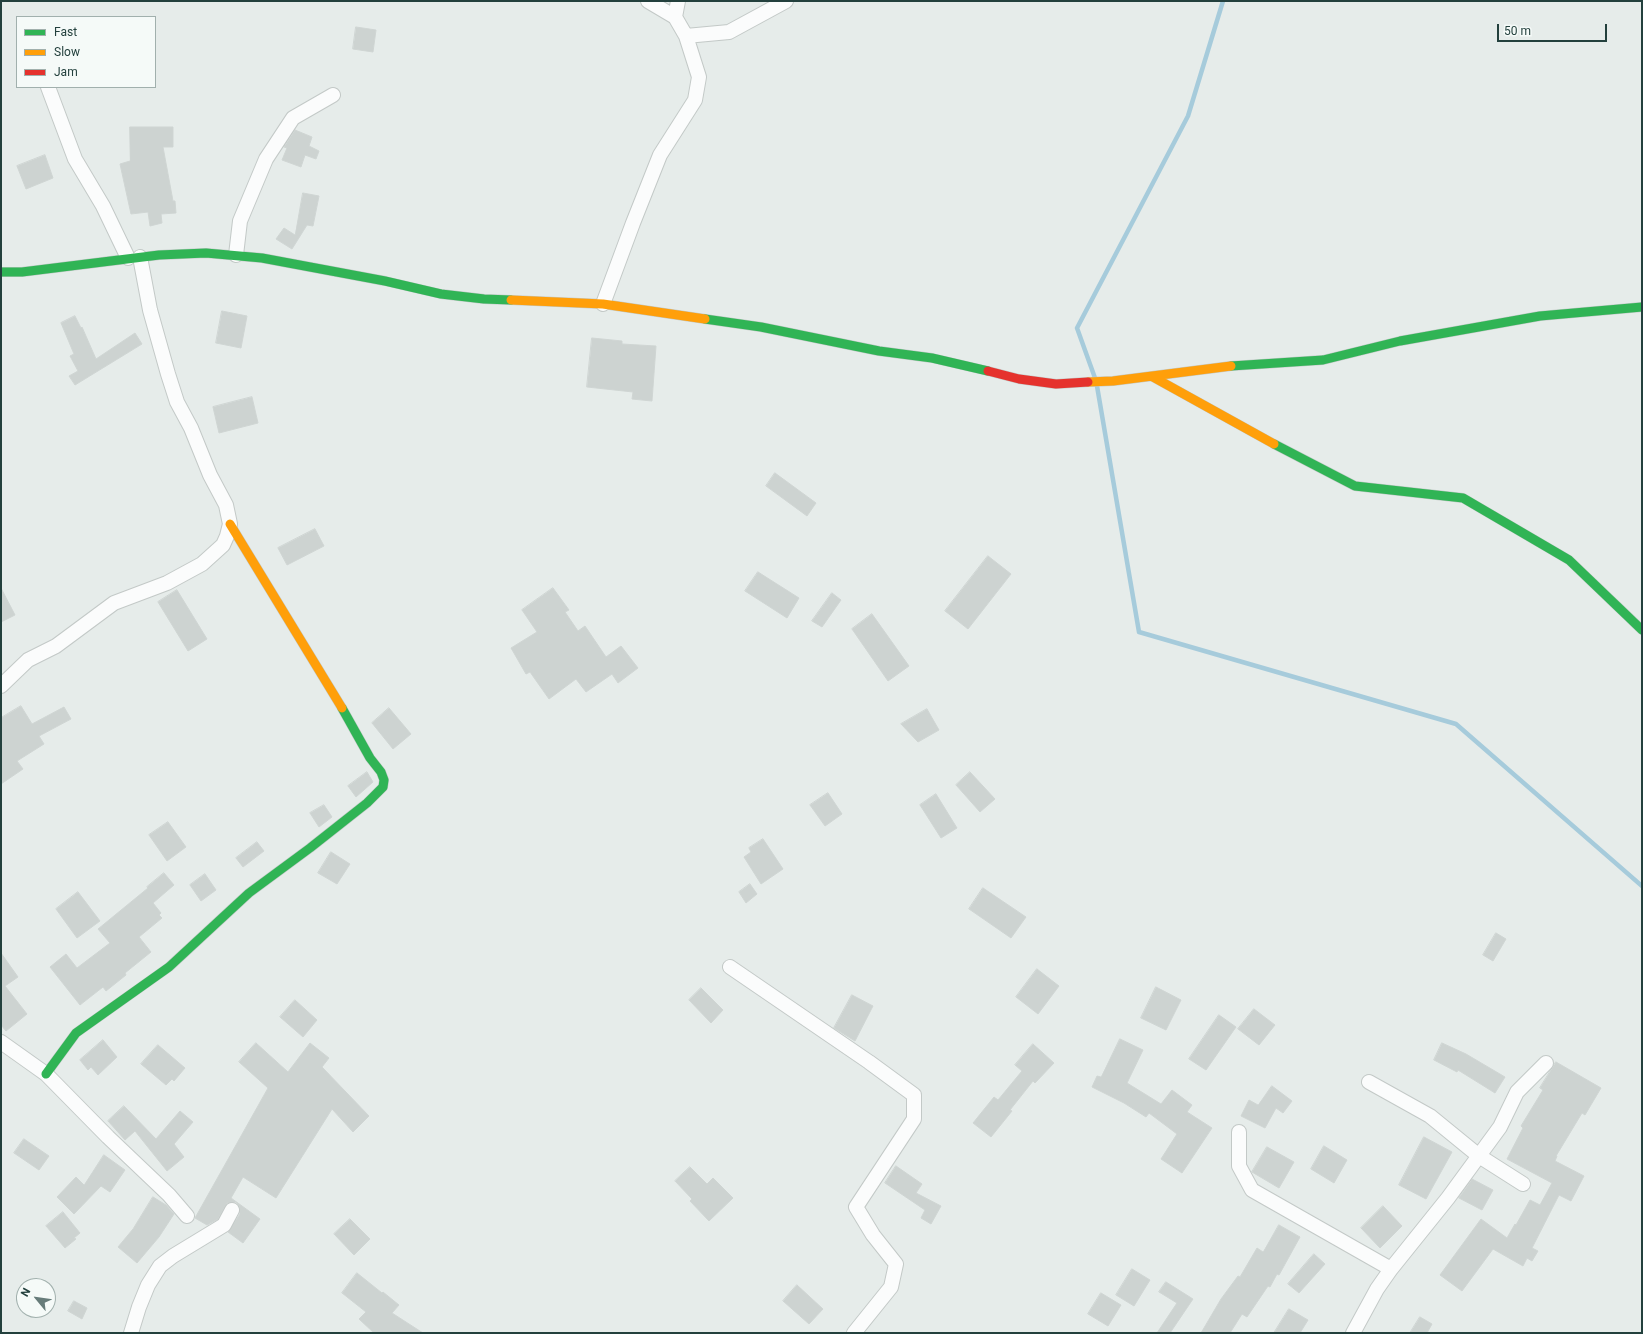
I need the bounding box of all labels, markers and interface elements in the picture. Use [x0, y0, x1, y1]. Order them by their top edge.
legend [16, 16, 156, 88]
scale bar [1499, 16, 1609, 42]
text: 50 m [1504, 24, 1531, 38]
text: Fast [54, 25, 77, 39]
text: Slow [54, 45, 80, 59]
text: Jam [54, 65, 78, 79]
north arrow [16, 1278, 56, 1318]
text: N [18, 1286, 34, 1299]

